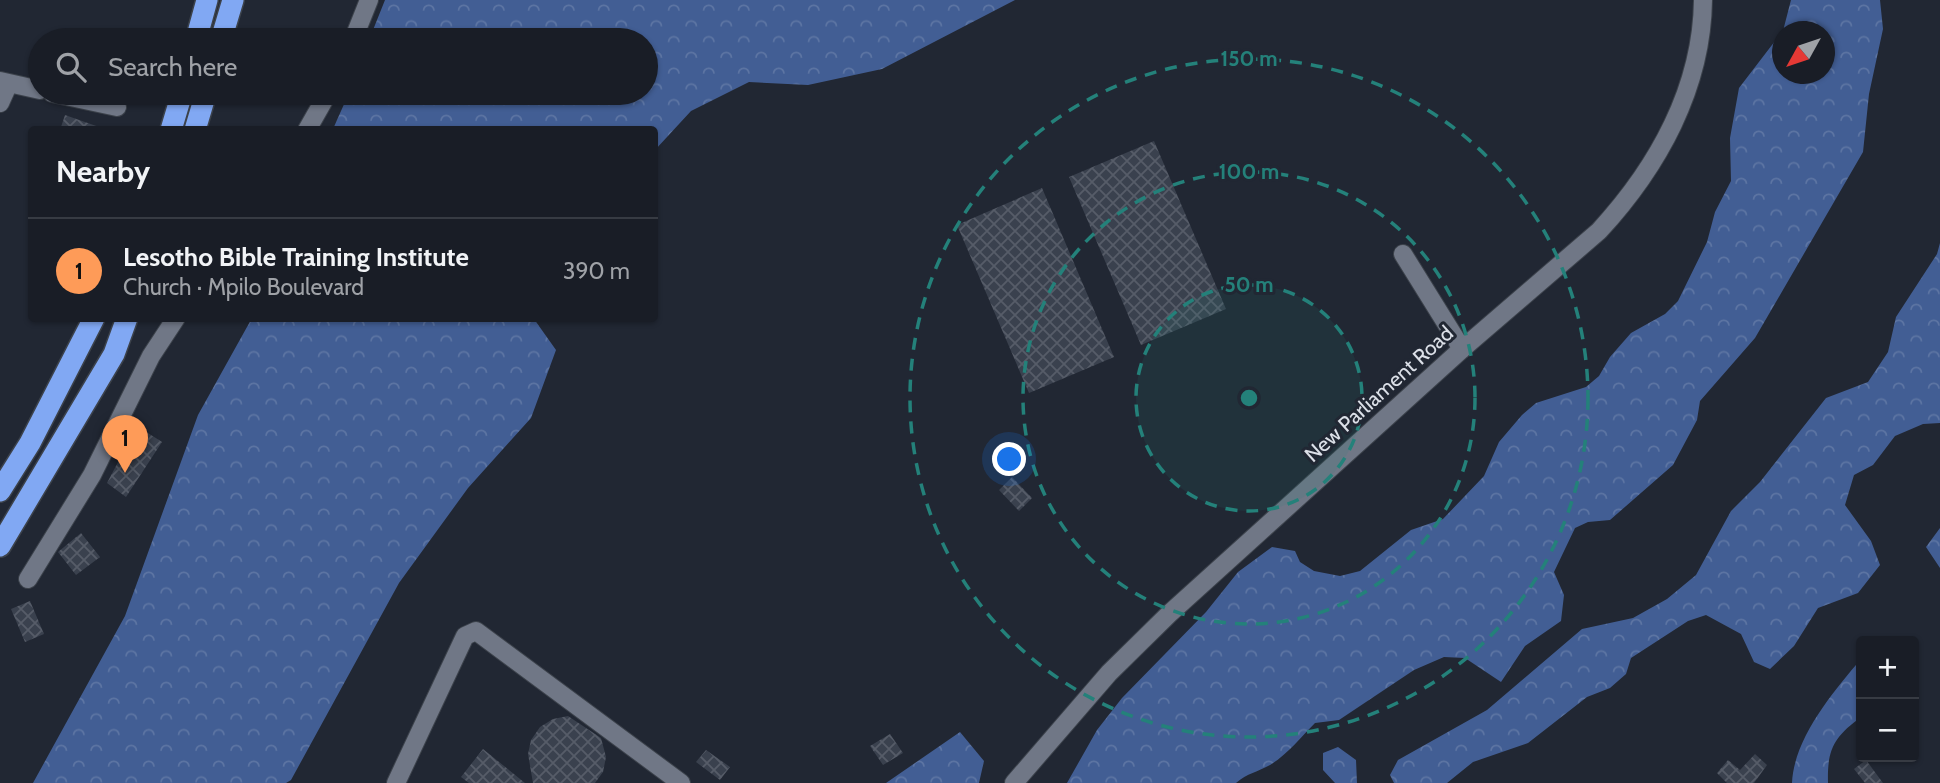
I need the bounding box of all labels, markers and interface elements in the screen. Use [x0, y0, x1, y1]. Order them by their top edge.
north arrow [1772, 21, 1835, 84]
search box [28, 28, 658, 105]
text: 150 m [1221, 46, 1277, 71]
icon: search [52, 48, 90, 86]
text: Search here [108, 51, 237, 83]
text: Nearby [56, 153, 150, 190]
text: 100 m [1219, 159, 1279, 184]
text: Lesotho Bible Training Institute [123, 241, 469, 273]
text: 1 [75, 257, 83, 285]
text: 390 m [563, 257, 630, 285]
text: 50 m [1224, 272, 1274, 297]
text: Church · Mpilo Boulevard [123, 273, 364, 301]
street label: New Parliament Road [1299, 320, 1458, 467]
centre of rings [1237, 386, 1261, 410]
pin: 1 [102, 415, 148, 473]
your location [992, 442, 1026, 476]
map controls [1856, 636, 1919, 762]
button: + [1856, 636, 1919, 699]
button: − [1856, 699, 1919, 762]

